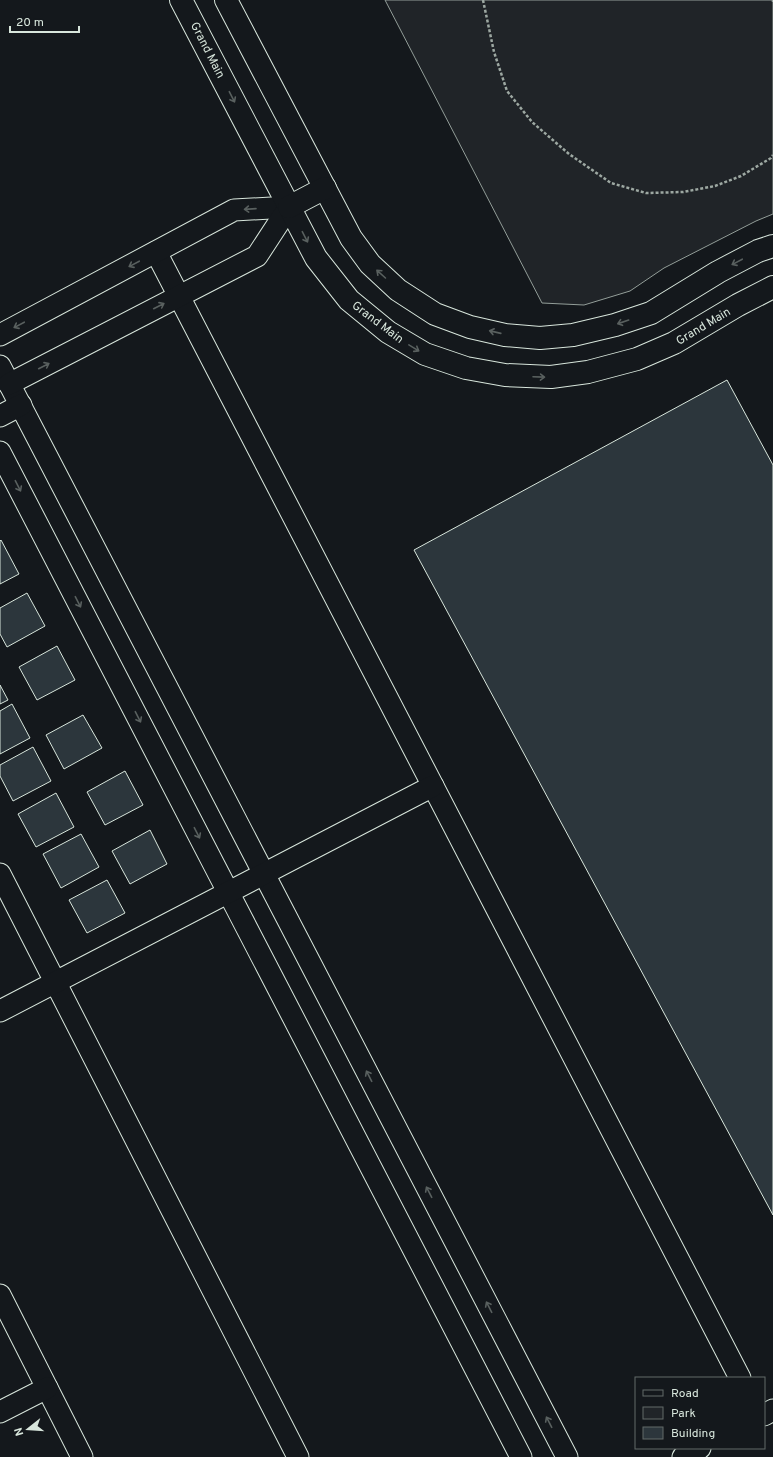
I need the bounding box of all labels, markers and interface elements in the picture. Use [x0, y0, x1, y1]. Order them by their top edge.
scale bar [10, 8, 79, 34]
text: 20 m [16, 15, 44, 31]
street label: Grand Main [186, 20, 228, 81]
one-way arrow [229, 91, 236, 103]
one-way arrow [244, 206, 257, 213]
one-way arrow [301, 231, 309, 243]
one-way arrow [732, 258, 744, 266]
one-way arrow [128, 261, 140, 268]
one-way arrow [376, 269, 386, 279]
street label: Grand Main [348, 298, 407, 348]
one-way arrow [153, 302, 165, 309]
street label: Grand Main [673, 304, 734, 349]
one-way arrow [617, 319, 629, 327]
one-way arrow [13, 322, 25, 329]
one-way arrow [489, 328, 502, 336]
one-way arrow [408, 344, 420, 352]
one-way arrow [38, 362, 50, 369]
one-way arrow [532, 373, 545, 380]
one-way arrow [15, 480, 22, 492]
one-way arrow [75, 596, 82, 608]
one-way arrow [134, 711, 142, 723]
one-way arrow [194, 826, 202, 838]
one-way arrow [365, 1070, 372, 1082]
one-way arrow [425, 1186, 432, 1198]
one-way arrow [485, 1301, 492, 1313]
legend [635, 1377, 765, 1449]
text: Road [671, 1386, 699, 1402]
text: Park [671, 1406, 696, 1422]
north arrow [8, 1409, 48, 1449]
one-way arrow [544, 1417, 552, 1429]
text: N [12, 1426, 27, 1437]
text: Building [671, 1426, 715, 1442]

